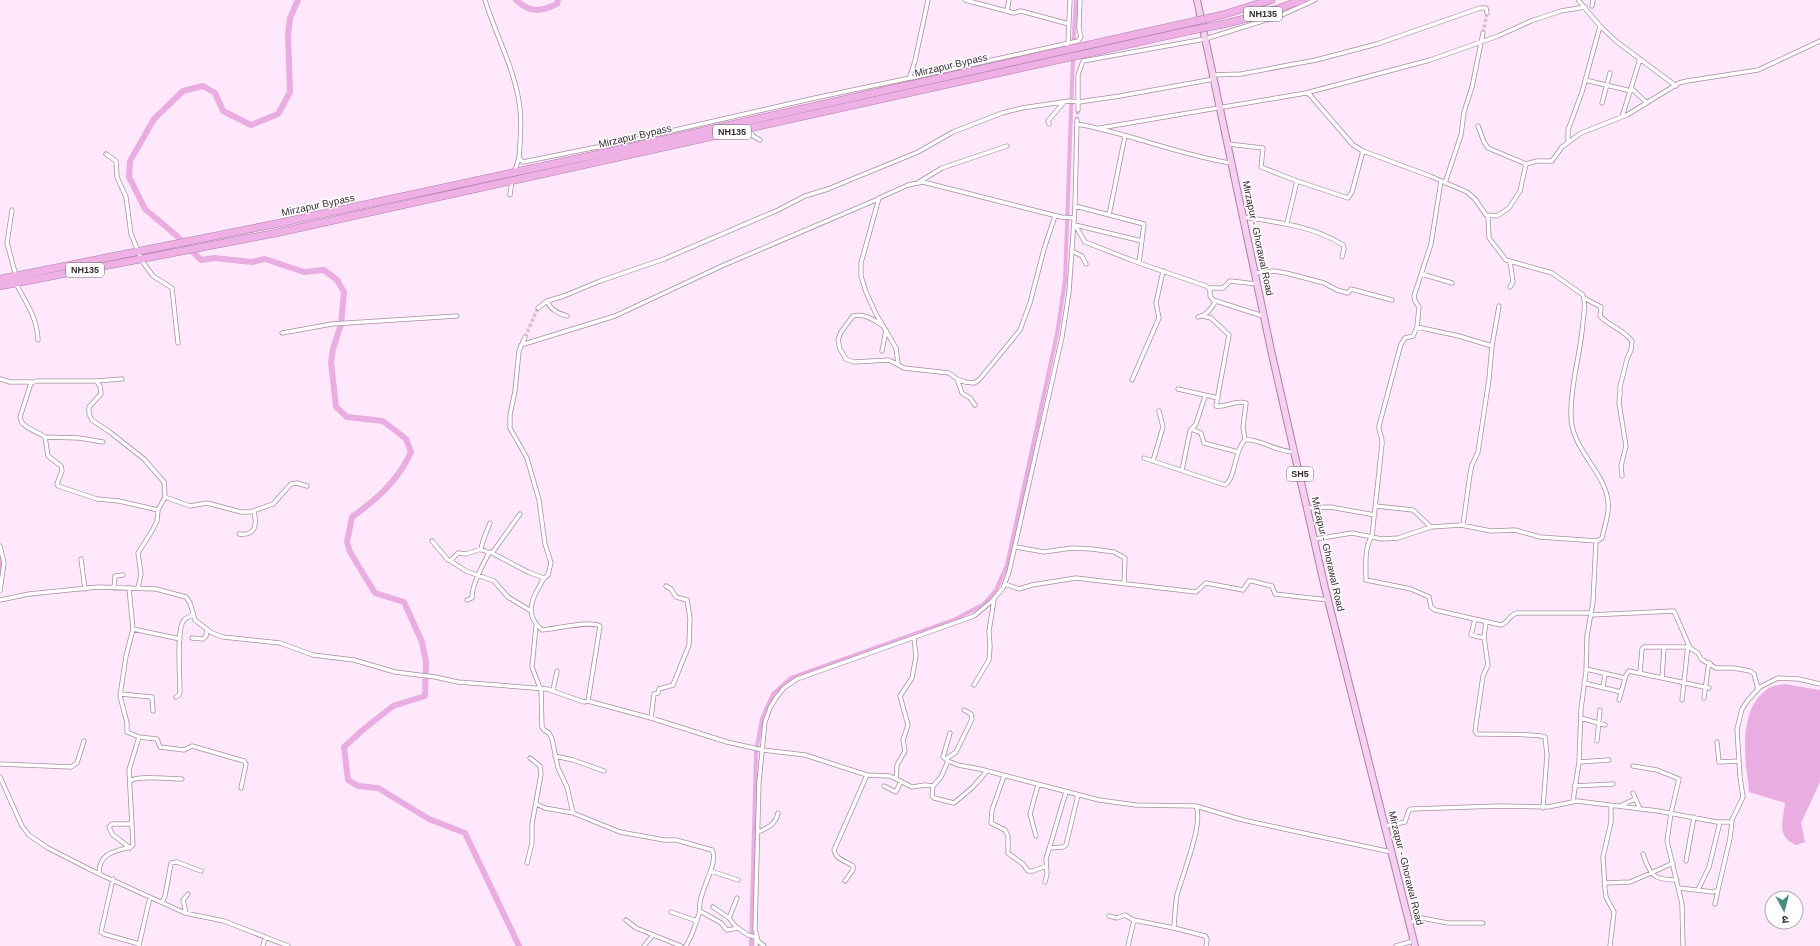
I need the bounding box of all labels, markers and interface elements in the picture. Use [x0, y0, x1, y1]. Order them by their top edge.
road number: NH135 [1244, 7, 1282, 21]
street label: Mirzapur Bypass [913, 51, 989, 79]
street label: Mirzapur Bypass [597, 122, 673, 150]
road number: NH135 [713, 125, 751, 139]
street label: Mirzapur - Ghorawal Road [1240, 180, 1276, 296]
street label: Mirzapur Bypass [280, 192, 356, 218]
road number: NH135 [66, 263, 104, 277]
road number: SH5 [1287, 467, 1313, 481]
street label: Mirzapur - Ghorawal Road [1309, 496, 1347, 612]
street label: Mirzapur - Ghorawal Road [1386, 810, 1426, 926]
north arrow [1764, 890, 1804, 930]
text: उ [1781, 914, 1789, 926]

